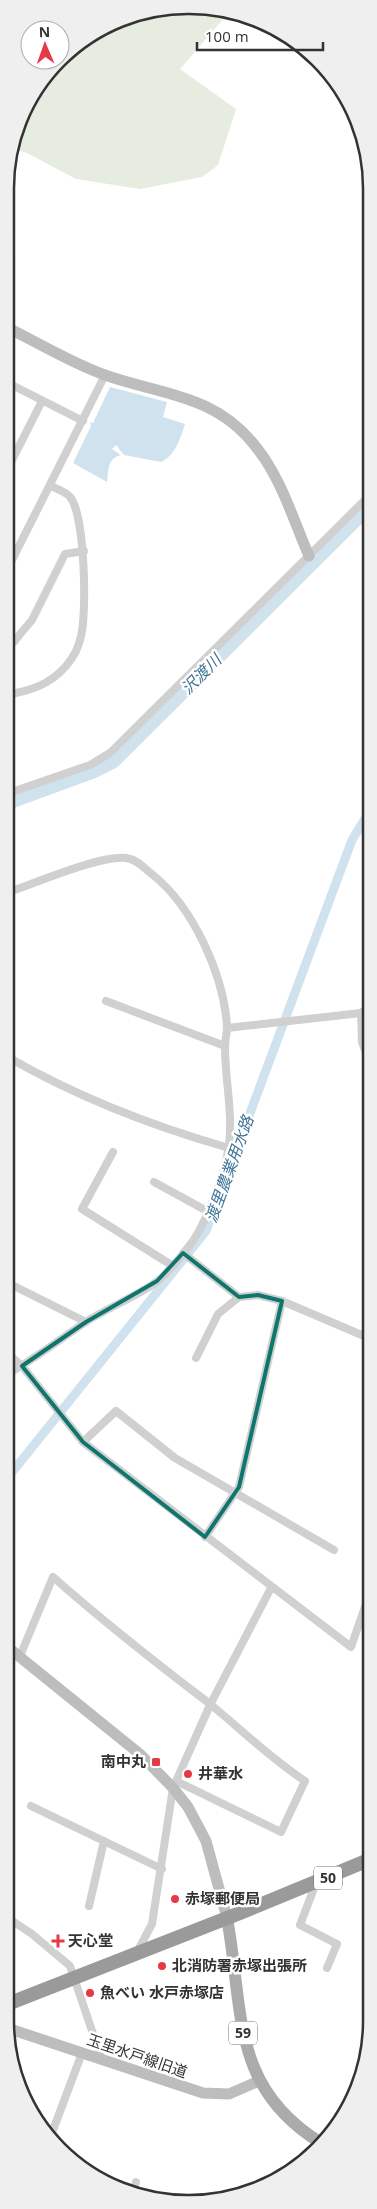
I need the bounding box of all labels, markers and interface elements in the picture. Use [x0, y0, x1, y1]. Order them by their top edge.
north arrow [20, 20, 70, 70]
scale bar [197, 20, 323, 52]
text: N [39, 22, 51, 41]
text: 100 m [205, 26, 249, 46]
water label: 沢渡川 [176, 648, 227, 699]
water label: 渡里農業用水路 [200, 1111, 259, 1225]
place label: 南中丸 [101, 1751, 146, 1771]
marker: 南中丸 [150, 1756, 162, 1768]
place label: 井華水 [198, 1763, 243, 1783]
marker: 井華水 [182, 1768, 194, 1780]
road number: 50 [314, 1866, 342, 1890]
place label: 赤塚郵便局 [185, 1888, 260, 1908]
marker: 赤塚郵便局 [169, 1893, 181, 1905]
place label: 天心堂 [68, 1930, 113, 1950]
marker: 天心堂 [52, 1935, 64, 1947]
place label: 北消防署赤塚出張所 [172, 1955, 307, 1975]
marker: 北消防署赤塚出張所 [156, 1960, 168, 1972]
place label: 魚べい 水戸赤塚店 [100, 1982, 224, 2002]
marker: 魚べい 水戸赤塚店 [84, 1987, 96, 1999]
road number: 59 [229, 2022, 257, 2045]
street label: 玉里水戸線旧道 [84, 2029, 190, 2082]

